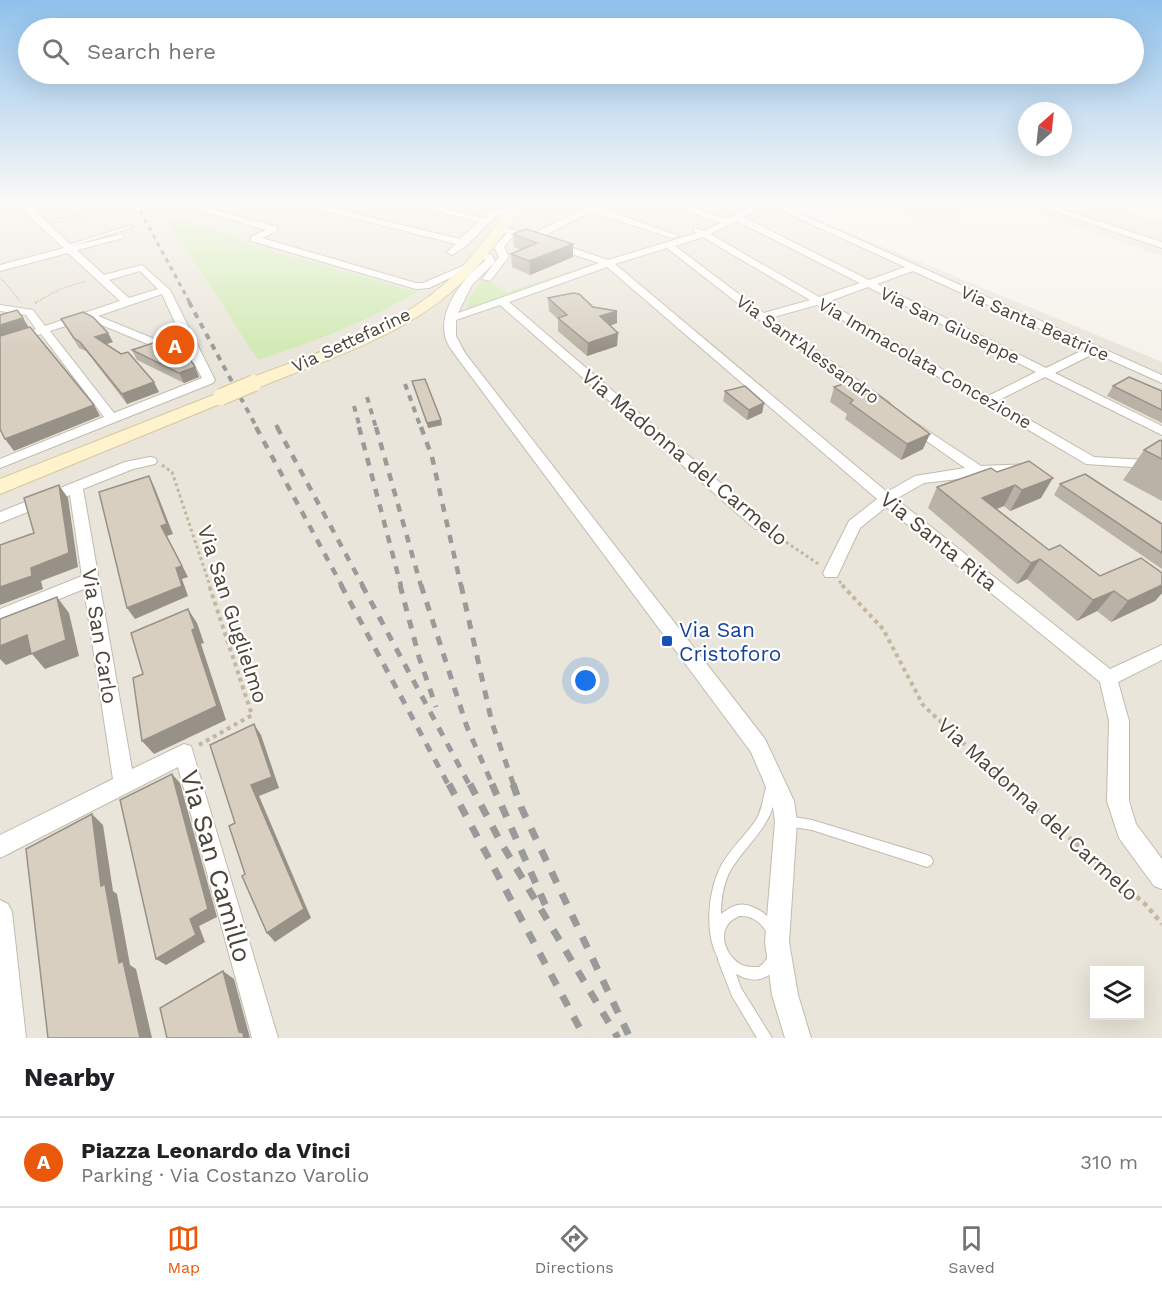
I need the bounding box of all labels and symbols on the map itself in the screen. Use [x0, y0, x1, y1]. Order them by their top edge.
north arrow [1018, 102, 1072, 156]
street label: Via Santa Beatrice [957, 281, 1113, 365]
street label: Via San Giuseppe [877, 282, 1023, 368]
street label: Via Sant'Alessandro [732, 290, 884, 408]
street label: Via Immacolata Concezione [814, 293, 1036, 433]
street label: Via Settefarine [288, 303, 414, 377]
pin: A [156, 322, 195, 368]
street label: Via Madonna del Carmelo [577, 363, 793, 551]
street label: Via Santa Rita [875, 486, 1003, 596]
street label: Via San Guglielmo [192, 522, 274, 706]
street label: Via San Carlo [77, 566, 123, 706]
place label: Via San Cristoforo [679, 617, 781, 666]
marker: Via San Cristoforo [660, 634, 674, 648]
your location [571, 666, 600, 695]
street label: Via Madonna del Carmelo [932, 712, 1144, 906]
street label: Via San Camillo [174, 766, 258, 966]

